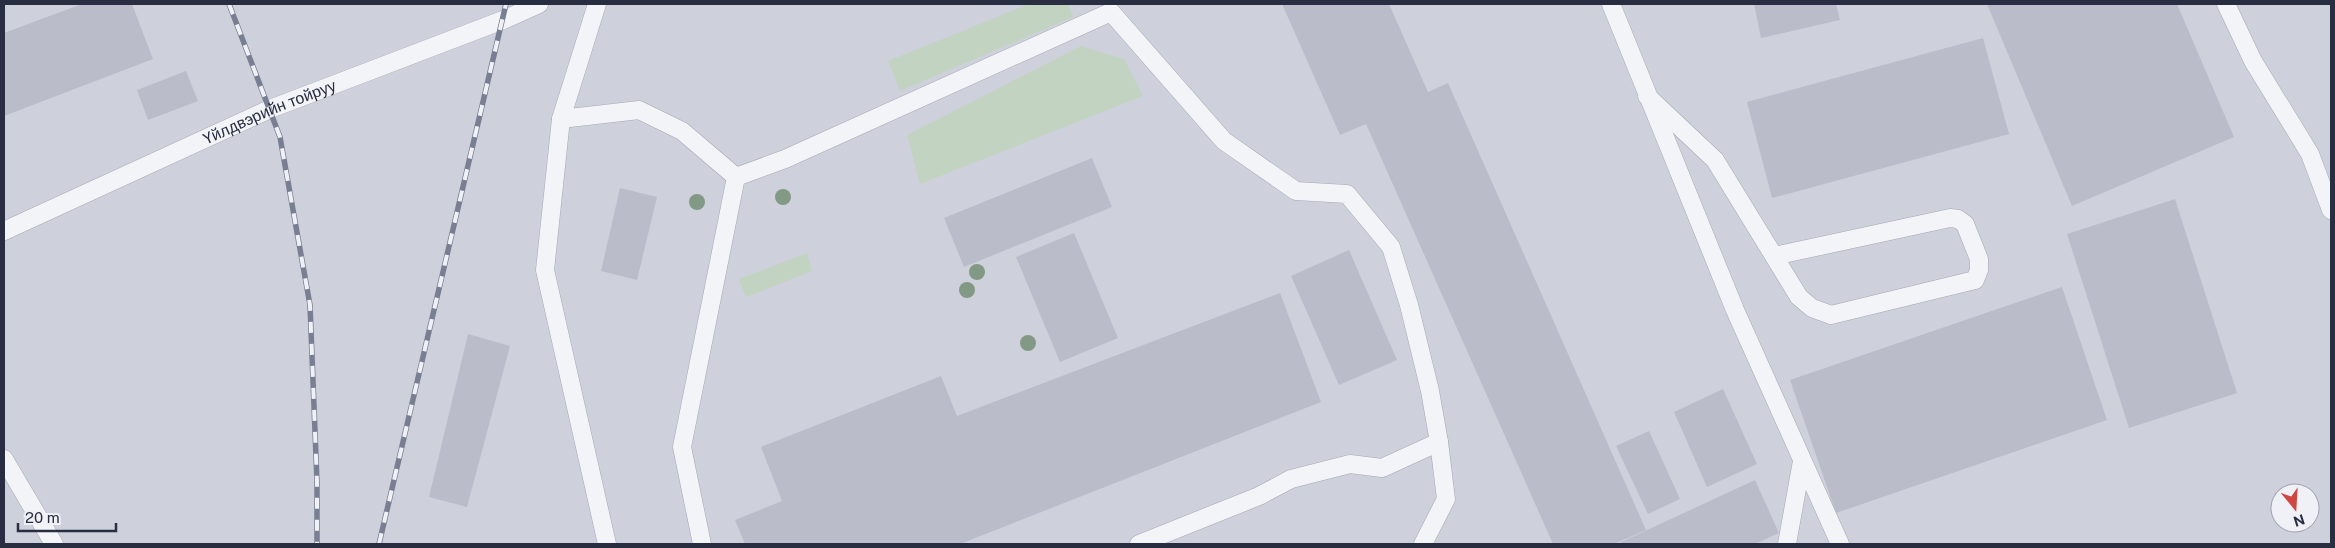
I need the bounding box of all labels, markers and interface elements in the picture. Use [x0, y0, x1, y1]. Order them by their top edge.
street label: Үйлдвэрийн тойруу [200, 75, 338, 148]
north arrow [2270, 483, 2320, 533]
scale bar [18, 500, 115, 532]
text: 20 m [25, 509, 60, 526]
text: N [2291, 511, 2307, 530]

